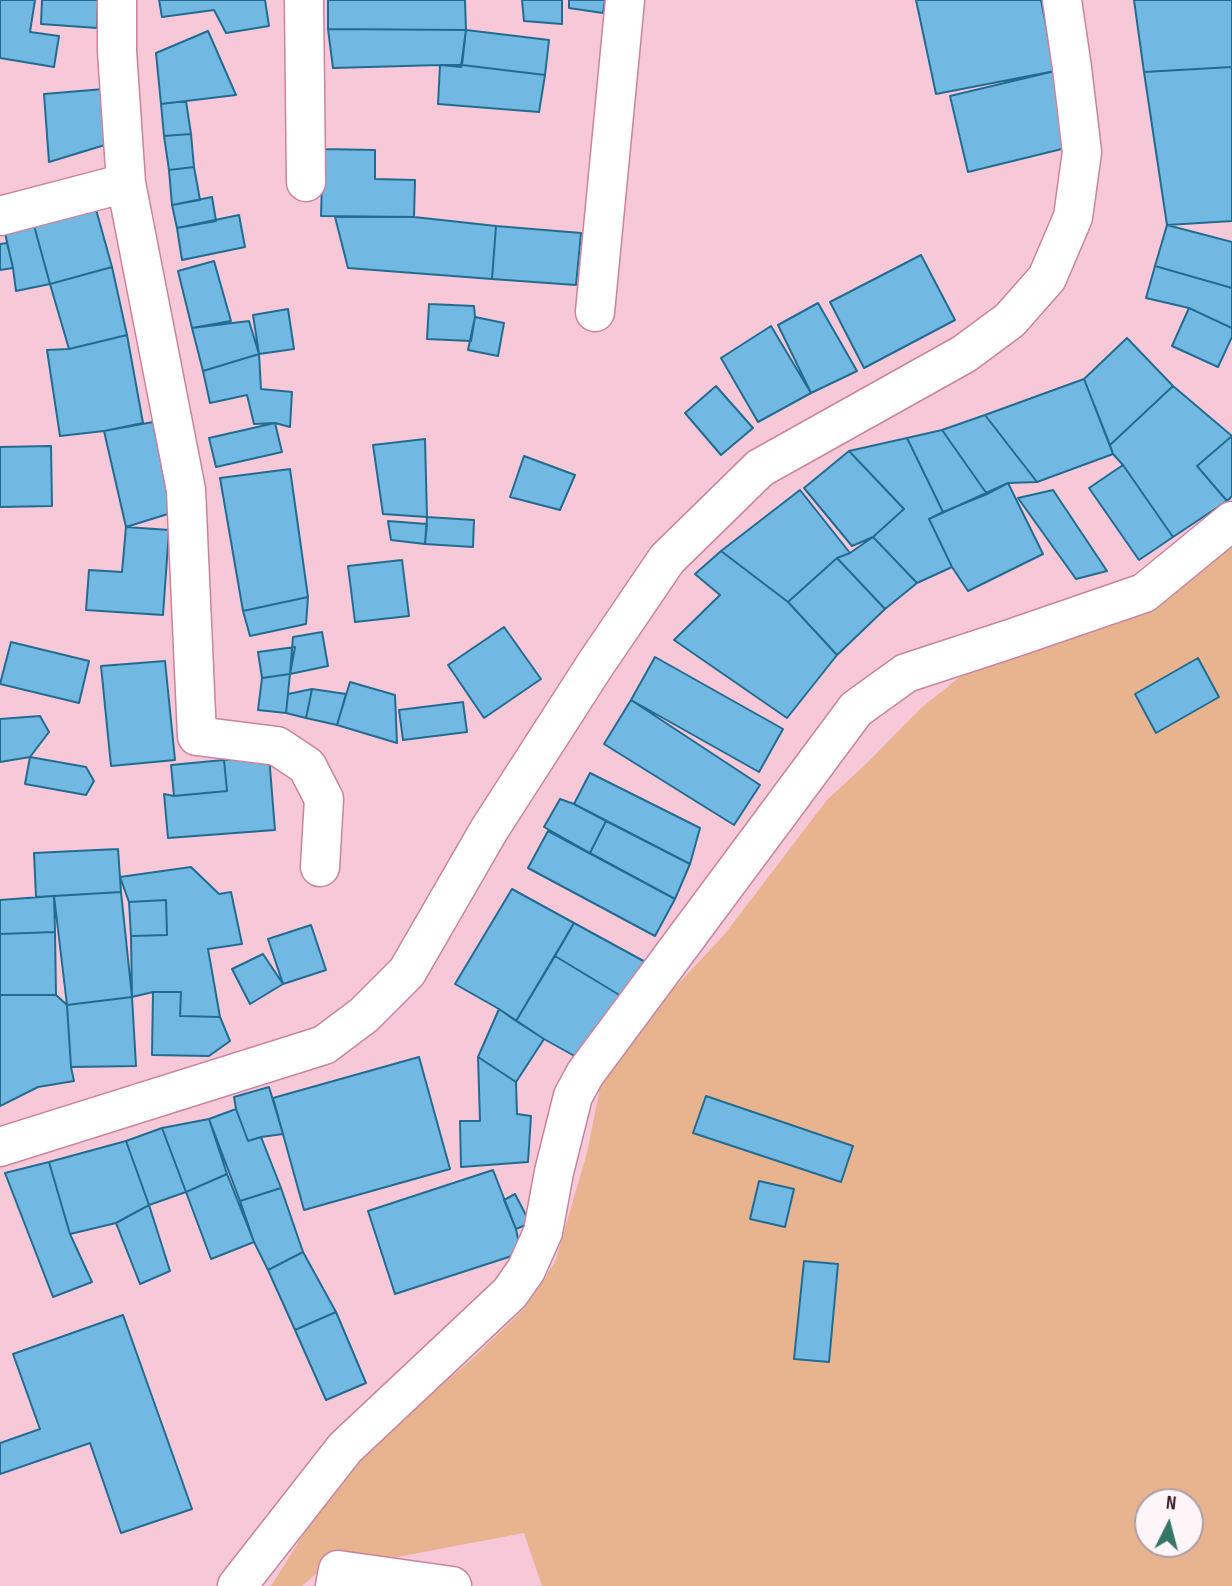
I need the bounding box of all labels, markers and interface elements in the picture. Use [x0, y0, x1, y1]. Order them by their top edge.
north arrow [1134, 1488, 1204, 1558]
text: N [1165, 1492, 1177, 1516]

